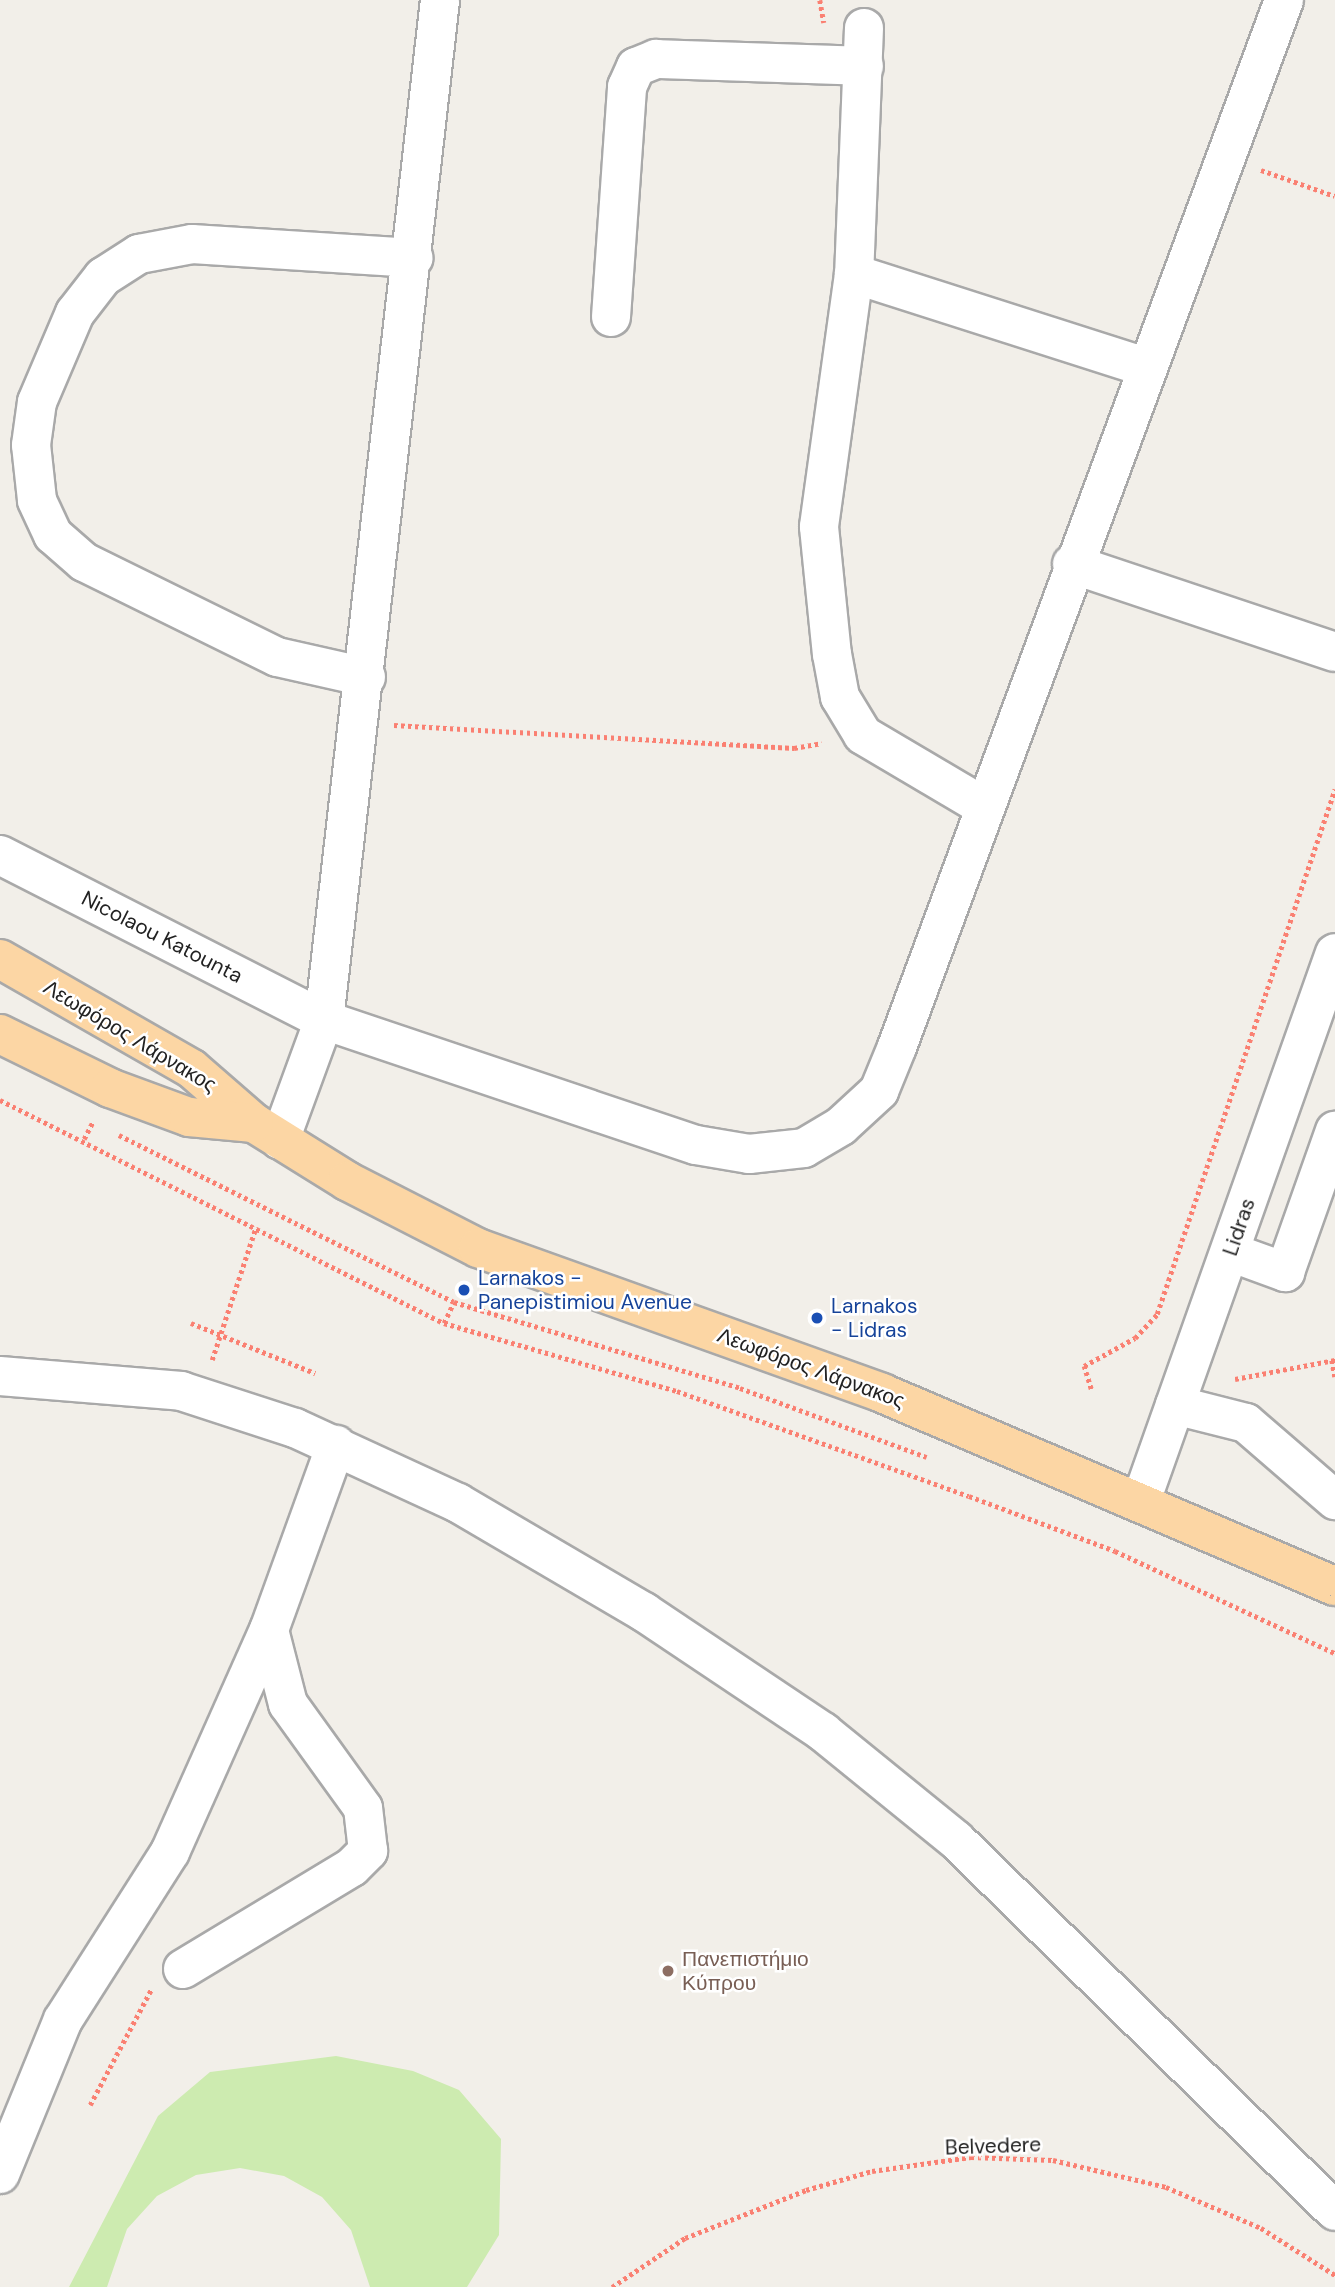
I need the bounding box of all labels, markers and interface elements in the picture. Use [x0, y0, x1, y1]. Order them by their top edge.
street label: Nicolaou Katounta [77, 886, 247, 988]
street label: Λεωφόρος Λάρνακος [39, 974, 221, 1098]
street label: Lidras [1217, 1195, 1261, 1259]
place label: Larnakos - Panepistimiou Avenue [478, 1265, 692, 1315]
marker: Larnakos - Panepistimiou Avenue [456, 1282, 472, 1298]
place label: Larnakos - Lidras [831, 1293, 918, 1343]
marker: Larnakos - Lidras [809, 1310, 825, 1326]
street label: Λεωφόρος Λάρνακος [714, 1322, 908, 1414]
place label: Πανεπιστήμιο Κύπρου [682, 1946, 809, 1996]
marker: Πανεπιστήμιο Κύπρου [660, 1963, 676, 1979]
street label: Belvedere [945, 2132, 1041, 2160]

